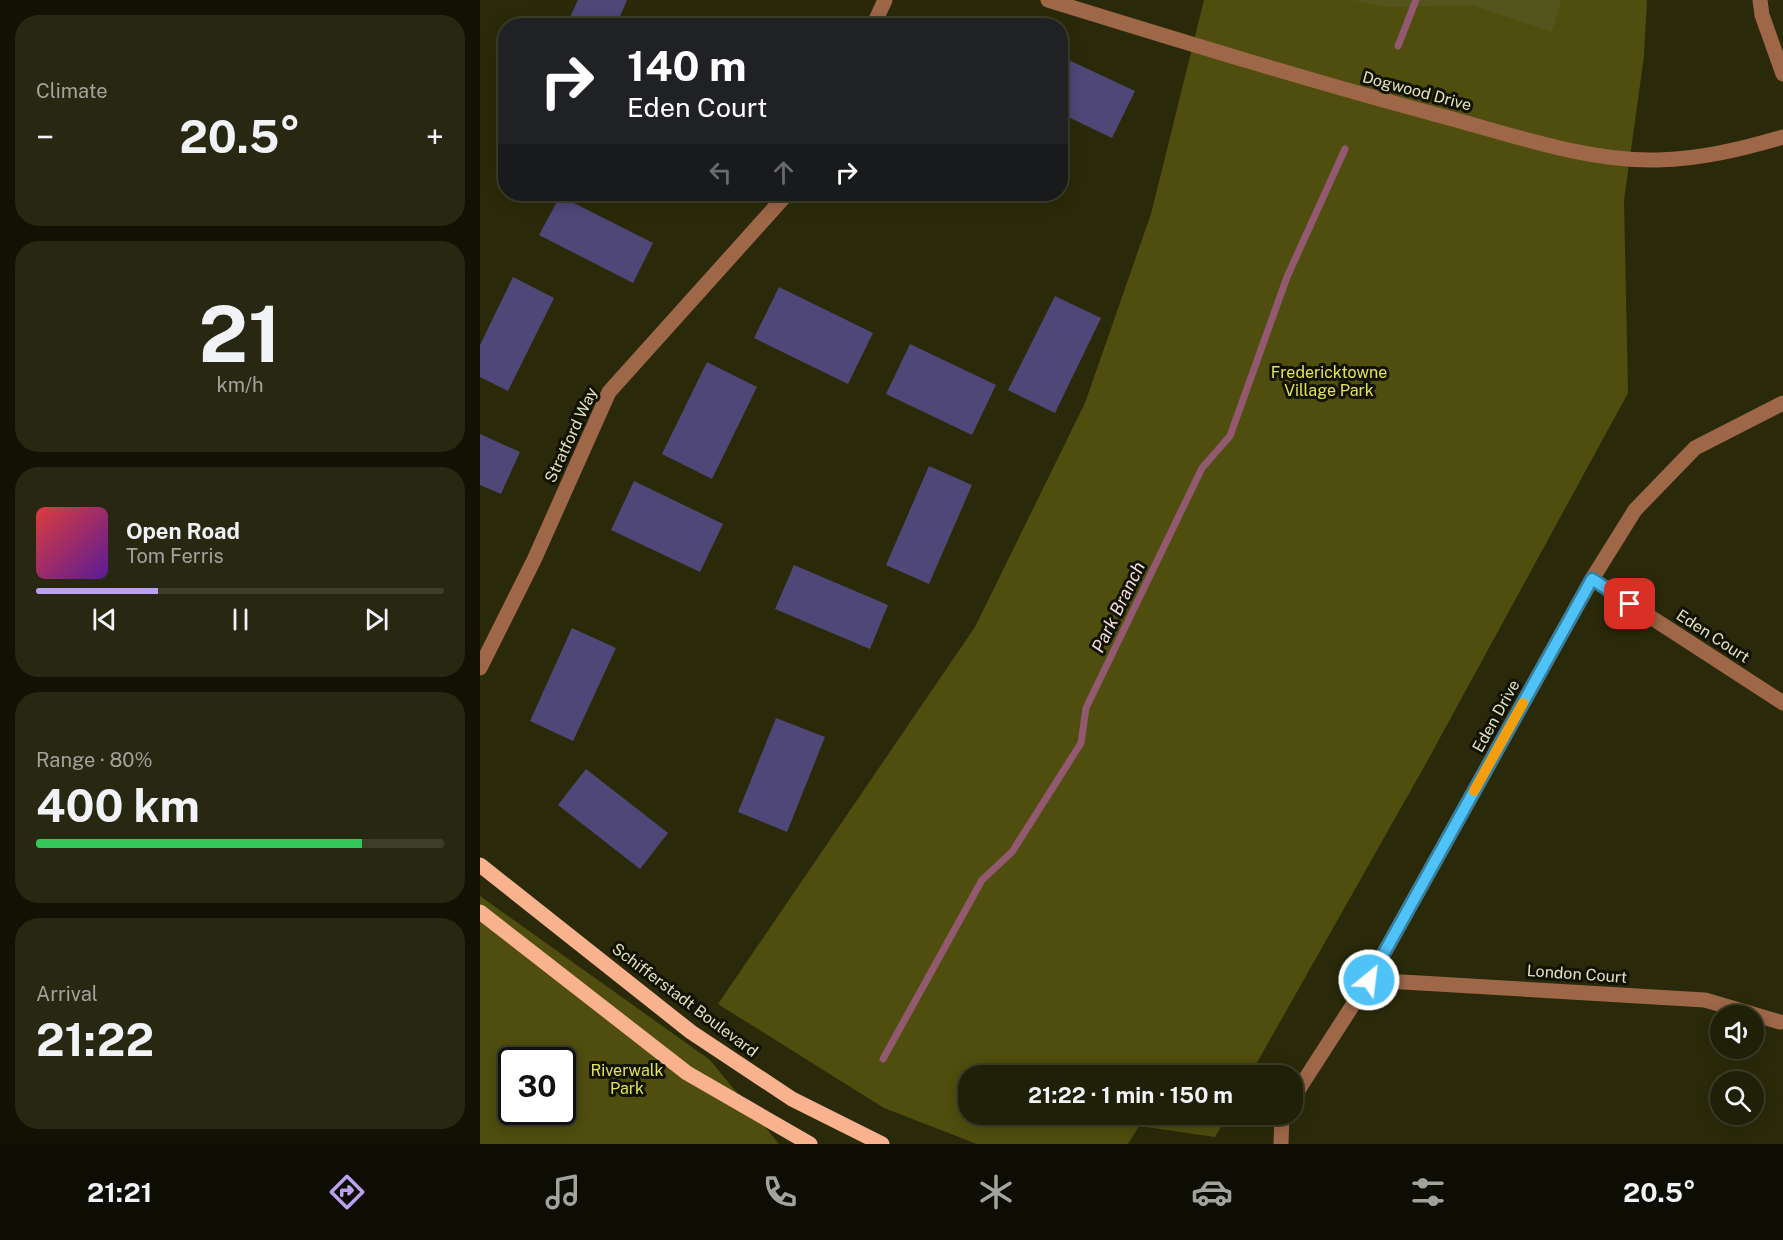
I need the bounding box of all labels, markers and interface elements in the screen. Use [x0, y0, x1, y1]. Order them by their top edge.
text: 140 m [627, 41, 747, 90]
icon: right [528, 42, 606, 120]
street label: Dogwood Drive [1360, 67, 1474, 115]
text: Climate [36, 79, 108, 103]
text: Eden Court [627, 91, 767, 123]
text: 20.5° [179, 110, 301, 163]
text: − [36, 118, 54, 156]
text: + [426, 118, 444, 156]
icon: left [704, 156, 737, 189]
icon: ahead [767, 156, 800, 189]
icon: right [830, 156, 863, 189]
text: 21 [199, 288, 281, 380]
park label: Fredericktowne Village Park [1271, 363, 1387, 400]
text: km/h [216, 373, 264, 397]
street label: Stratford Way [541, 384, 602, 486]
text: Open Road [126, 518, 240, 544]
text: Tom Ferris [126, 544, 224, 568]
water label: Park Branch [1087, 558, 1149, 656]
pin [1604, 578, 1655, 629]
icon: arrive [1613, 587, 1646, 620]
icon: previous [88, 603, 121, 636]
icon: pause [224, 603, 257, 636]
icon: next [360, 603, 393, 636]
street label: Eden Court [1673, 605, 1753, 667]
street label: Eden Drive [1468, 676, 1524, 756]
text: Range · 80% [36, 748, 153, 772]
text: 400 km [36, 779, 200, 832]
street label: Schifferstadt Boulevard [608, 939, 762, 1061]
position arrow [1337, 948, 1401, 1012]
street label: London Court [1526, 961, 1628, 987]
text: Arrival [36, 982, 98, 1006]
map controls [1710, 1005, 1764, 1125]
button: sound [1710, 1005, 1764, 1059]
text: 21:22 [36, 1013, 154, 1066]
speed limit sign: 30 [498, 1047, 576, 1125]
park label: Riverwalk Park [590, 1061, 664, 1098]
button: search [1710, 1071, 1764, 1125]
text: 21:22 · 1 min · 150 m [1028, 1082, 1233, 1108]
icon: directions [326, 1171, 368, 1213]
icon: music [542, 1171, 584, 1213]
icon: phone [759, 1171, 801, 1213]
icon: climate [975, 1171, 1017, 1213]
icon: car [1191, 1171, 1233, 1213]
icon: filters [1407, 1171, 1449, 1213]
text: 21:21 [87, 1176, 152, 1208]
text: 20.5° [1623, 1176, 1696, 1208]

